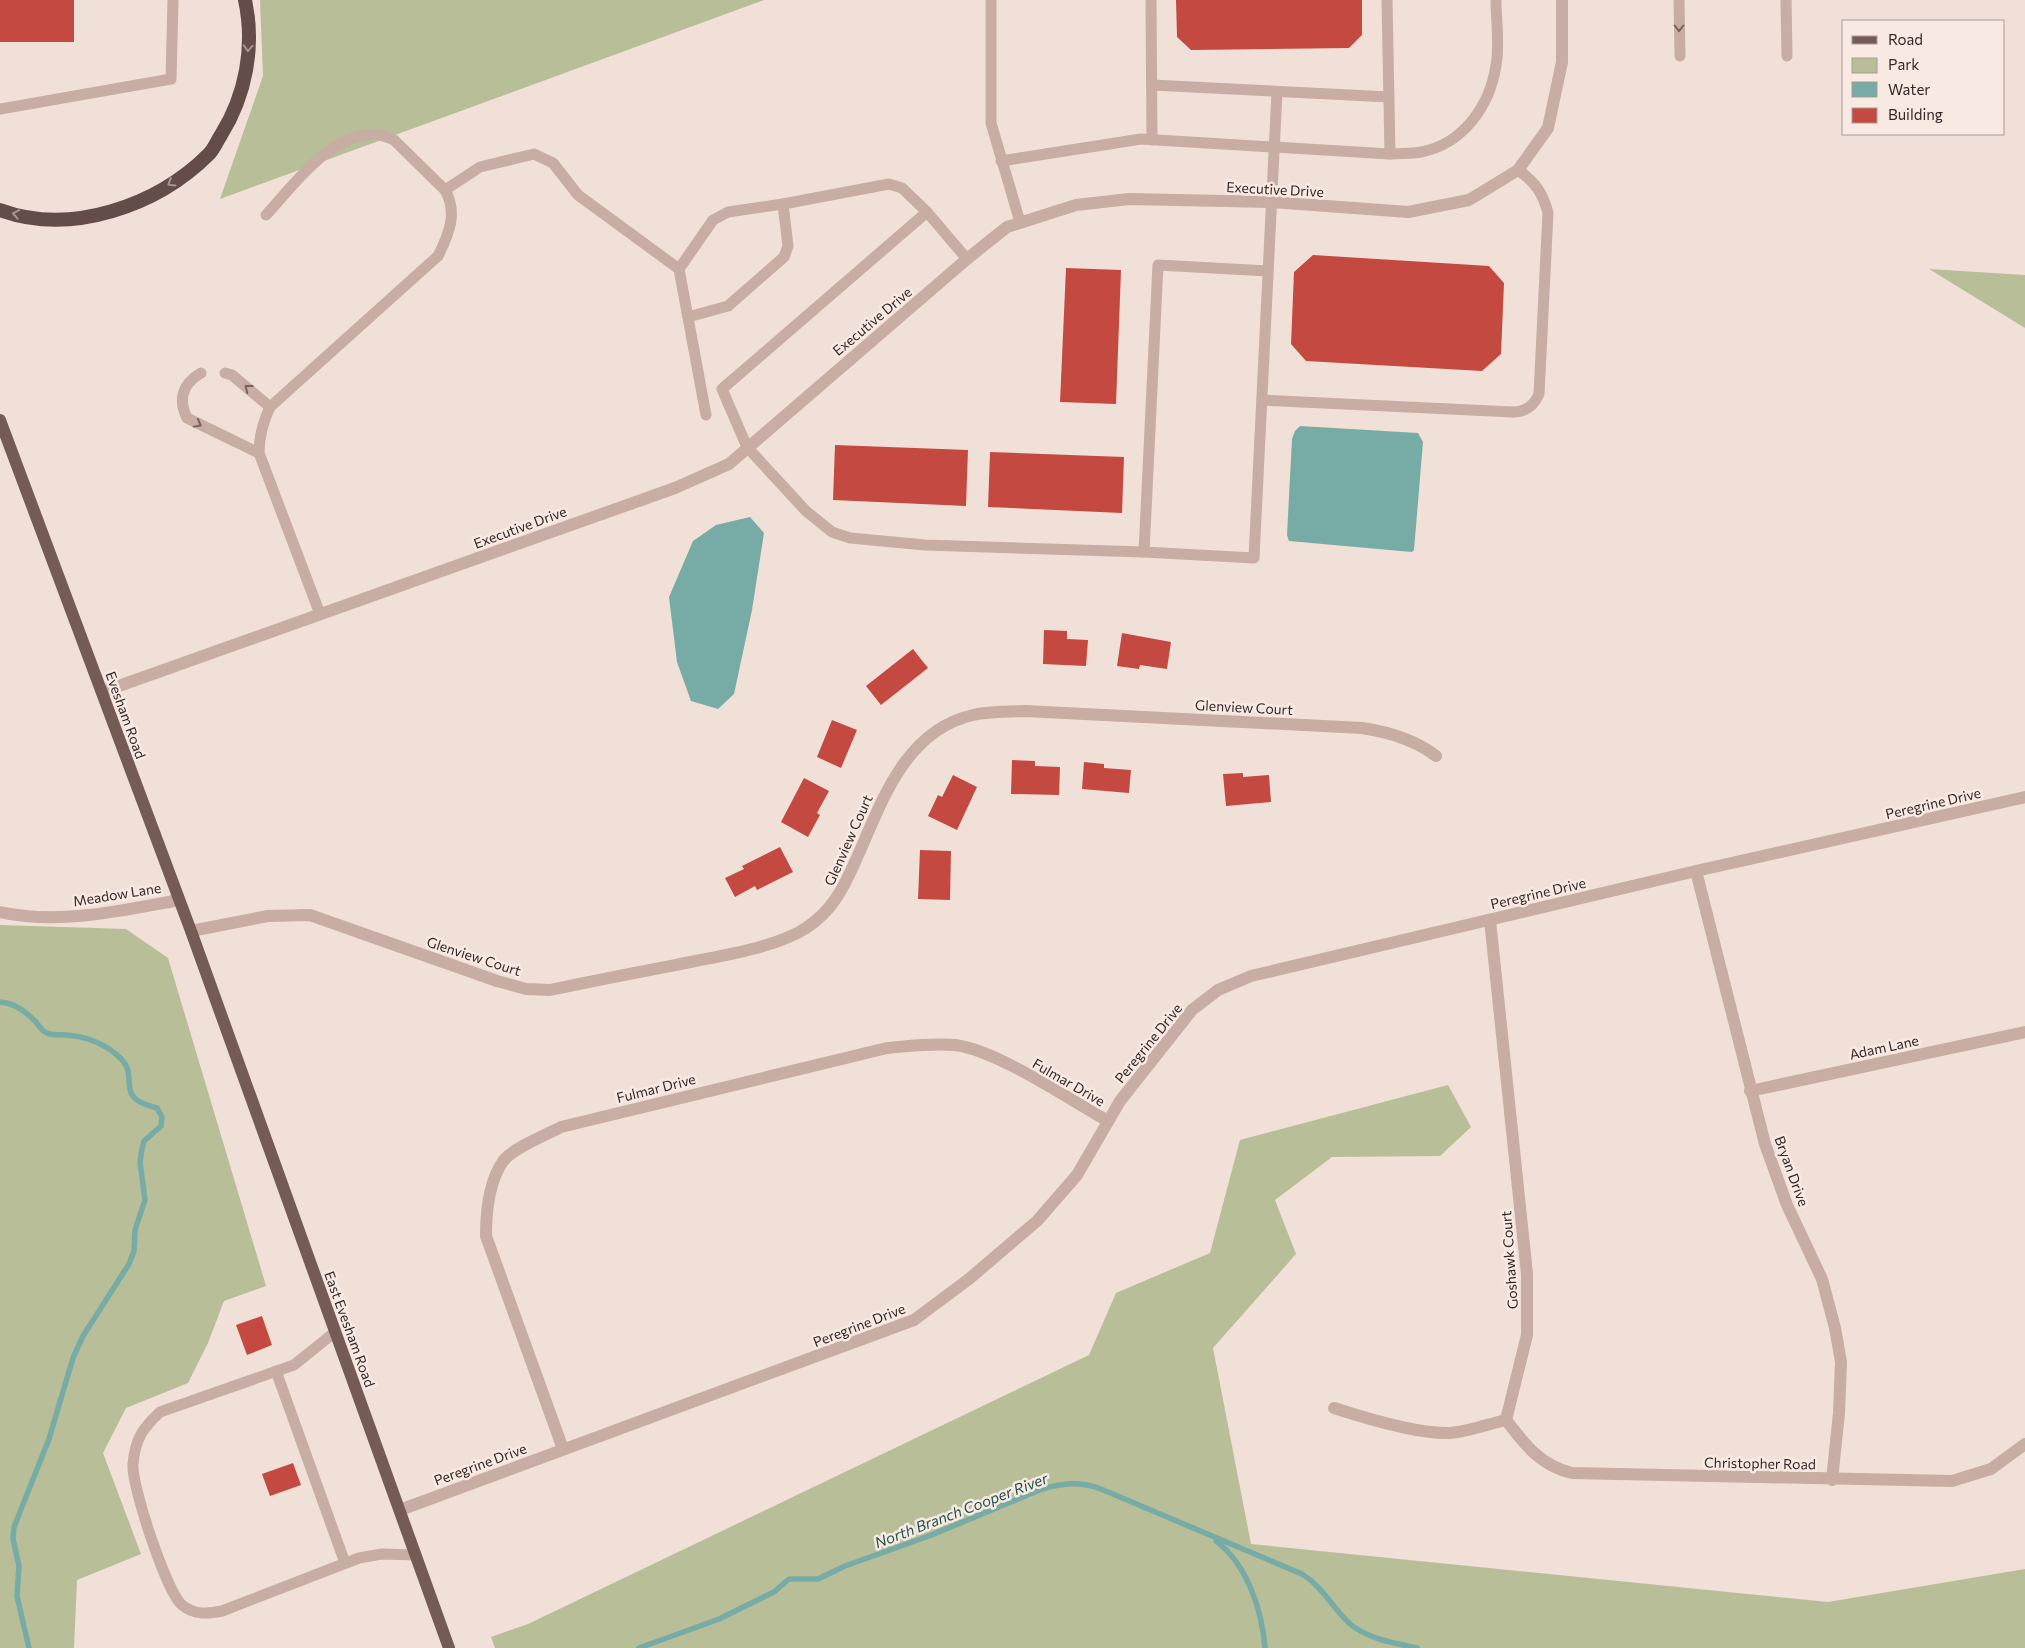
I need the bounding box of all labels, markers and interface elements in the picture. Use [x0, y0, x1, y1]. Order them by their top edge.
legend [1842, 20, 2005, 135]
one-way arrow [1674, 24, 1685, 32]
text: Road [1888, 30, 1923, 48]
one-way arrow [243, 45, 254, 53]
text: Park [1888, 55, 1919, 73]
text: Water [1888, 80, 1930, 98]
text: Building [1888, 105, 1943, 123]
one-way arrow [167, 177, 176, 186]
street label: Executive Drive [1226, 178, 1324, 200]
one-way arrow [12, 210, 21, 220]
street label: Executive Drive [829, 283, 915, 359]
one-way arrow [245, 386, 254, 394]
one-way arrow [193, 418, 202, 428]
street label: Executive Drive [471, 502, 569, 552]
street label: Evesham Road [102, 669, 150, 761]
street label: Glenview Court [1195, 696, 1294, 718]
street label: Peregrine Drive [1884, 784, 1982, 822]
street label: Glenview Court [820, 792, 876, 888]
street label: Peregrine Drive [1489, 874, 1587, 912]
street label: Meadow Lane [72, 879, 162, 909]
street label: Glenview Court [425, 933, 523, 979]
street label: Peregrine Drive [1111, 1000, 1185, 1086]
street label: Adam Lane [1848, 1031, 1920, 1063]
street label: Fulmar Drive [1030, 1054, 1108, 1110]
street label: Fulmar Drive [615, 1070, 697, 1106]
street label: Bryan Drive [1771, 1134, 1813, 1208]
street label: Goshawk Court [1497, 1210, 1521, 1310]
street label: East Evesham Road [321, 1269, 379, 1389]
street label: Peregrine Drive [811, 1300, 907, 1350]
street label: Peregrine Drive [431, 1439, 529, 1489]
street label: Christopher Road [1704, 1454, 1816, 1472]
water label: North Branch Cooper River [872, 1468, 1051, 1551]

